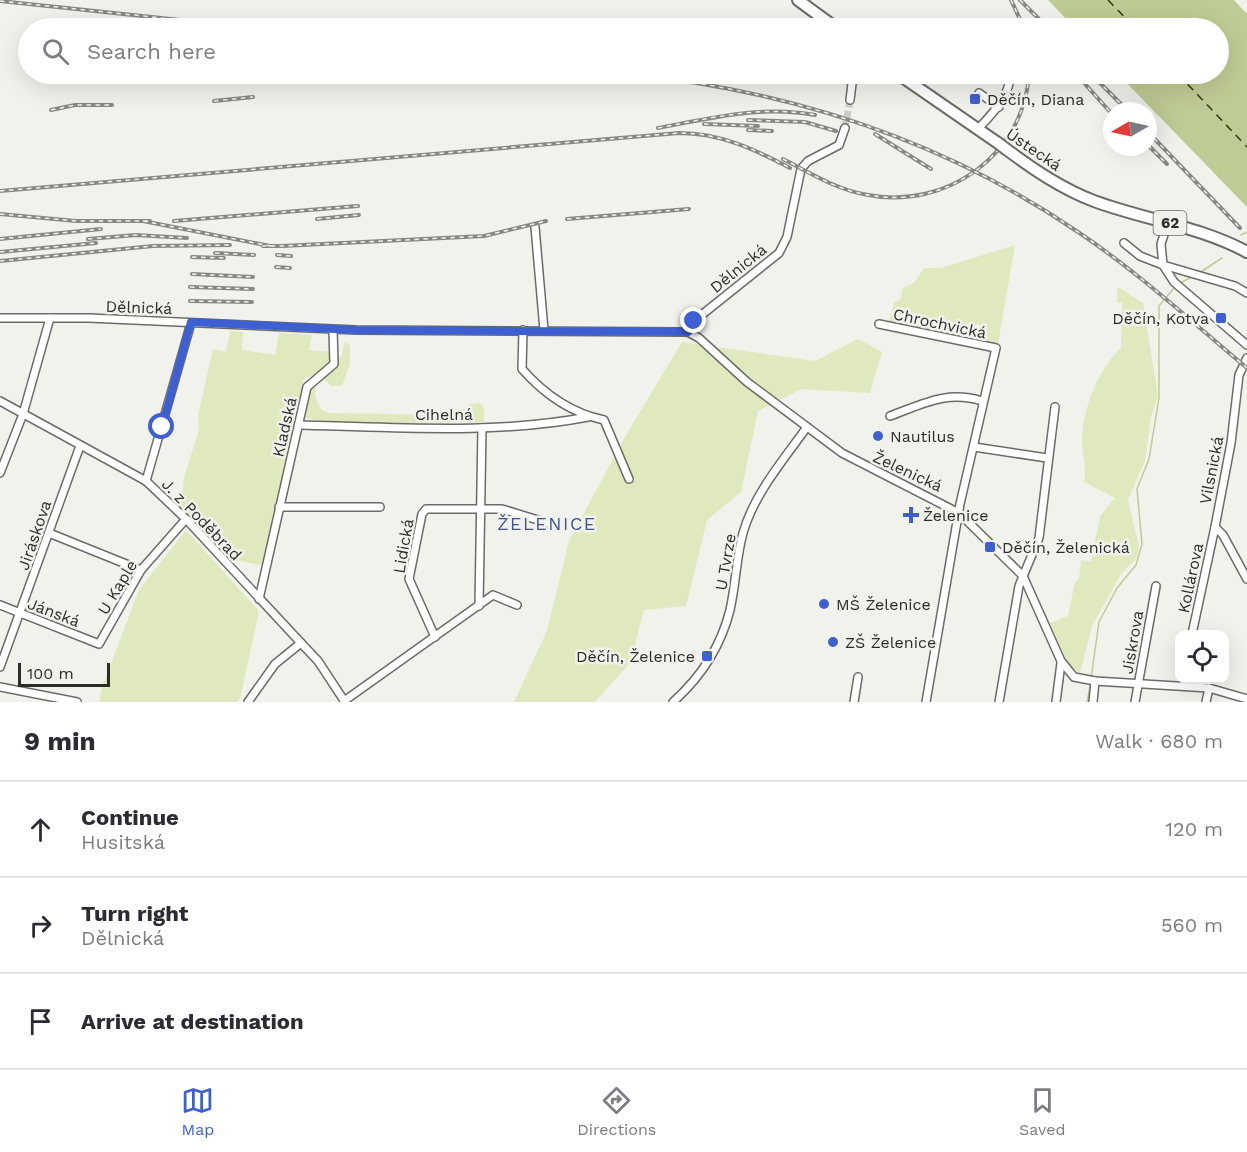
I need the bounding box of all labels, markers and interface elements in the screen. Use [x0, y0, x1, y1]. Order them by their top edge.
search box [18, 18, 1229, 84]
icon: search [39, 35, 72, 68]
text: Search here [87, 39, 216, 64]
place label: Děčín, Diana [987, 90, 1084, 109]
marker: Děčín, Diana [968, 92, 982, 106]
north arrow [1103, 102, 1157, 156]
street label: Ústecká [1003, 124, 1065, 175]
road number: 62 [1154, 211, 1186, 235]
street label: Dělnická [706, 240, 770, 297]
street label: Dělnická [105, 297, 173, 318]
street label: Chrochvická [891, 304, 988, 343]
route end [680, 307, 706, 333]
place label: Děčín, Kotva [1112, 309, 1209, 328]
marker: Děčín, Kotva [1214, 311, 1228, 325]
street label: Kladská [268, 395, 301, 459]
street label: Cihelná [415, 405, 473, 424]
route start [148, 413, 174, 439]
place label: Nautilus [890, 427, 955, 446]
marker: Nautilus [871, 429, 885, 443]
street label: Vilsnická [1196, 434, 1227, 506]
street label: Želenická [870, 447, 945, 496]
street label: J. z Poděbrad [158, 475, 245, 564]
street label: Jiráskova [14, 498, 55, 573]
place label: Želenice [923, 506, 988, 525]
marker: Želenice [904, 508, 918, 522]
district label: ŽELENICE [497, 513, 597, 534]
street label: Lidická [389, 517, 418, 575]
street label: U Tvrze [711, 532, 740, 592]
place label: Děčín, Želenická [1002, 538, 1130, 557]
marker: Děčín, Želenická [983, 540, 997, 554]
street label: Kollárova [1174, 541, 1207, 615]
street label: U Kaple [94, 557, 141, 618]
street label: Jánská [25, 594, 82, 631]
place label: MŠ Želenice [836, 595, 931, 614]
marker: MŠ Želenice [817, 597, 831, 611]
street label: Jiskrova [1118, 609, 1147, 675]
map controls [1175, 630, 1229, 684]
button: locate [1175, 630, 1229, 684]
place label: ZŠ Želenice [845, 633, 936, 652]
marker: ZŠ Želenice [826, 635, 840, 649]
place label: Děčín, Želenice [576, 647, 695, 666]
marker: Děčín, Želenice [700, 649, 714, 663]
scale bar [18, 660, 110, 688]
text: 100 m [27, 664, 74, 683]
text: 9 min [24, 726, 96, 756]
text: Walk · 680 m [1095, 729, 1223, 753]
text: Continue [81, 805, 179, 830]
icon: ahead [24, 813, 57, 846]
text: 120 m [1165, 817, 1223, 841]
text: Husitská [81, 830, 165, 854]
text: Turn right [81, 901, 188, 926]
icon: right [24, 909, 57, 942]
text: 560 m [1161, 913, 1223, 937]
text: Dělnická [81, 926, 164, 950]
icon: arrive [24, 1005, 57, 1038]
text: Arrive at destination [81, 1009, 304, 1034]
tab: Map [181, 1084, 214, 1139]
tab: Directions [577, 1084, 656, 1139]
tab: Saved [1019, 1084, 1066, 1139]

